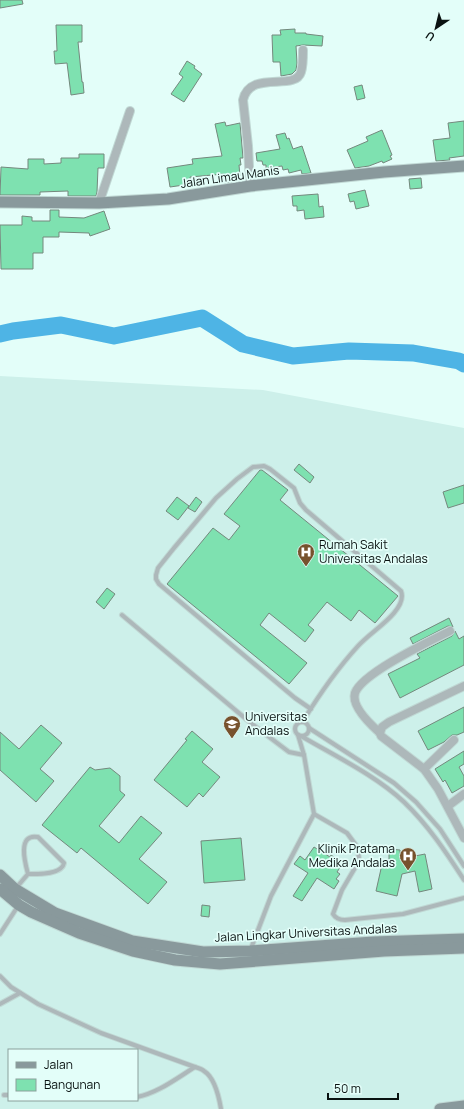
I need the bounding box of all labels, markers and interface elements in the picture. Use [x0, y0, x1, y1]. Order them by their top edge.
north arrow [416, 8, 456, 48]
text: U [422, 28, 438, 45]
street label: Jalan Limau Manis [179, 161, 280, 192]
place label: Rumah Sakit Universitas Andalas [319, 536, 428, 567]
hospital icon: Rumah Sakit Universitas Andalas [296, 542, 316, 567]
place label: Universitas Andalas [245, 708, 307, 739]
school or university icon: Universitas Andalas [222, 714, 242, 739]
place label: Klinik Pratama Medika Andalas [309, 840, 395, 871]
hospital icon: Klinik Pratama Medika Andalas [398, 846, 418, 871]
street label: Jalan Lingkar Universitas Andalas [214, 919, 398, 946]
legend [8, 1049, 138, 1101]
text: Jalan [44, 1056, 73, 1073]
scale bar [328, 1075, 398, 1101]
text: Bangunan [44, 1076, 100, 1093]
text: 50 m [334, 1080, 361, 1097]

